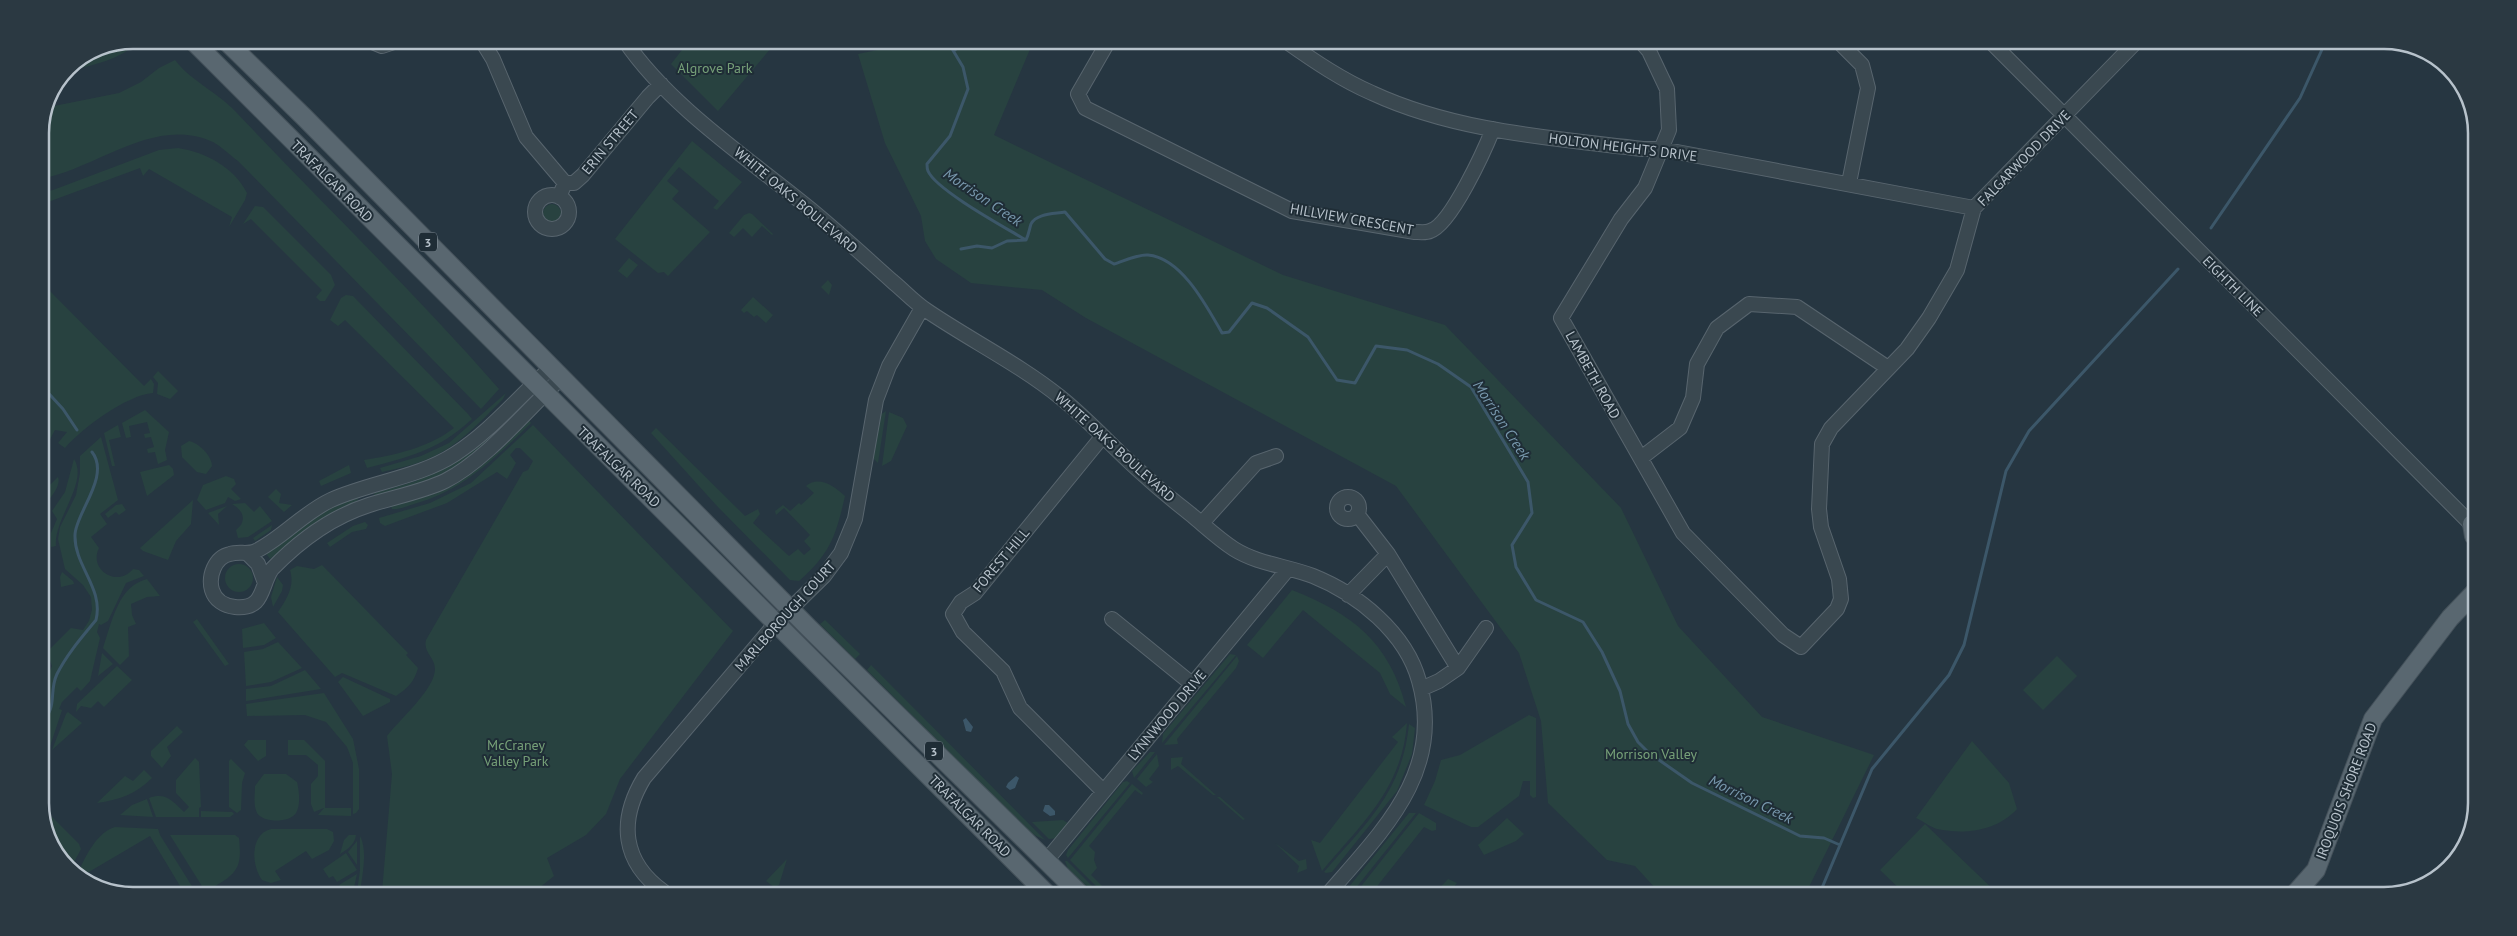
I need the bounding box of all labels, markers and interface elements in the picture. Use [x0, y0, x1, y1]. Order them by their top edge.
park label: Algrove Park [677, 59, 753, 77]
street label: ERIN STREET [578, 106, 643, 178]
street label: FALGARWOOD DRIVE [1974, 106, 2074, 210]
street label: HOLTON HEIGHTS DRIVE [1548, 129, 1698, 165]
street label: TRAFALGAR ROAD [287, 136, 377, 226]
street label: WHITE OAKS BOULEVARD [731, 143, 861, 257]
water label: Morrison Creek [940, 164, 1027, 231]
street label: HILLVIEW CRESCENT [1289, 199, 1415, 239]
road number: 3 [419, 232, 437, 252]
street label: EIGHTH LINE [2199, 252, 2267, 320]
street label: LAMBETH ROAD [1562, 328, 1624, 422]
water label: Morrison Creek [1469, 377, 1535, 464]
street label: WHITE OAKS BOULEVARD [1051, 388, 1179, 506]
street label: TRAFALGAR ROAD [574, 423, 664, 511]
street label: FOREST HILL [969, 524, 1033, 596]
street label: MARLBOROUGH COURT [731, 557, 839, 675]
street label: LYNNWOOD DRIVE [1124, 666, 1210, 764]
street label: IROQUOIS SHORE ROAD [2312, 720, 2380, 862]
park label: McCraney Valley Park [483, 736, 549, 770]
road number: 3 [925, 741, 943, 760]
park label: Morrison Valley [1605, 745, 1697, 763]
street label: TRAFALGAR ROAD [925, 771, 1015, 861]
water label: Morrison Creek [1706, 771, 1797, 828]

